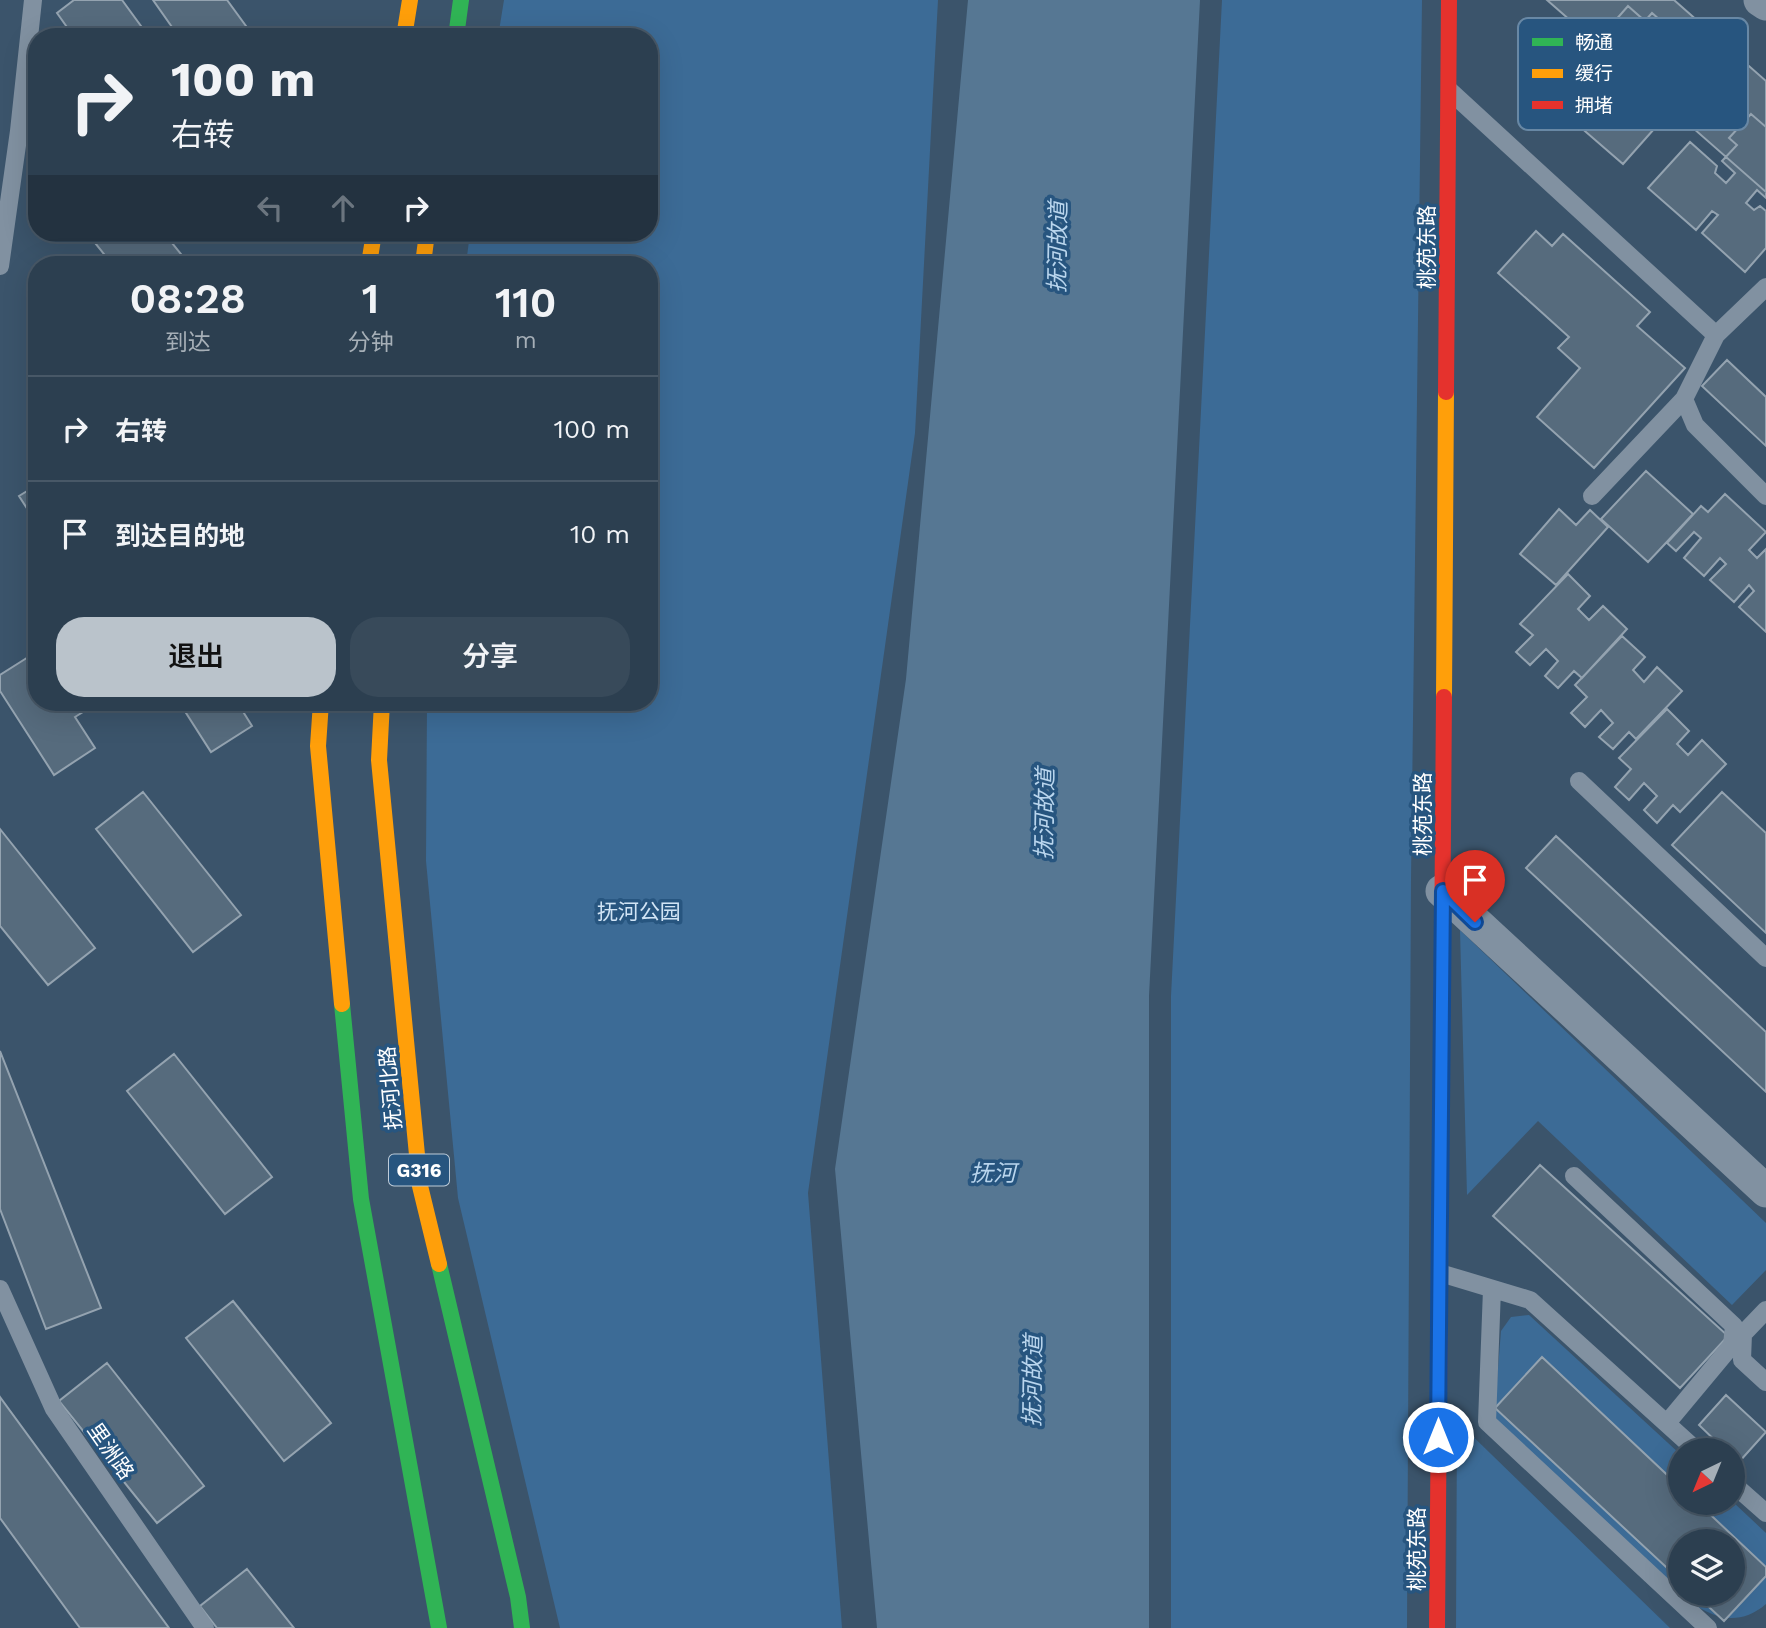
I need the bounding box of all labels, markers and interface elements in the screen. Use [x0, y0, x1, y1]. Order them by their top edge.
legend [1518, 18, 1748, 130]
text: 畅通 [1575, 31, 1613, 54]
text: 100 m [171, 50, 315, 108]
icon: right [56, 56, 147, 147]
text: 缓行 [1575, 62, 1613, 85]
text: 拥堵 [1575, 94, 1613, 117]
text: 右转 [171, 116, 235, 154]
icon: left [251, 189, 289, 227]
icon: ahead [324, 189, 362, 227]
icon: right [397, 189, 435, 227]
water label: 抚河故道 [1044, 198, 1072, 293]
street label: 桃苑东路 [1414, 205, 1439, 289]
text: 08:28 [129, 274, 246, 323]
text: 1 [362, 274, 379, 323]
text: 110 [495, 278, 557, 327]
text: m [515, 327, 537, 354]
text: 到达 [165, 329, 211, 356]
text: 分钟 [347, 329, 393, 356]
icon: right [56, 410, 94, 448]
text: 100 m [554, 414, 630, 444]
text: 右转 [115, 416, 167, 446]
icon: arrive [56, 515, 94, 553]
text: 10 m [570, 519, 630, 549]
text: 到达目的地 [115, 521, 245, 551]
button: 退出 [56, 617, 336, 697]
button: 分享 [350, 617, 630, 697]
water label: 抚河故道 [1031, 765, 1059, 860]
street label: 桃苑东路 [1410, 772, 1435, 856]
pin [1445, 850, 1505, 922]
icon: arrive [1456, 861, 1494, 899]
park label: 抚河公园 [597, 899, 681, 924]
street label: 抚河北路 [374, 1045, 406, 1131]
road number: G316 [389, 1154, 449, 1186]
water label: 抚河 [970, 1160, 1020, 1187]
water label: 抚河故道 [1019, 1332, 1047, 1427]
position arrow [1401, 1400, 1475, 1474]
street label: 里洲路 [83, 1418, 139, 1484]
north arrow [1668, 1438, 1745, 1516]
map controls [1668, 1438, 1745, 1606]
street label: 桃苑东路 [1404, 1507, 1429, 1591]
button: layers [1668, 1529, 1745, 1606]

